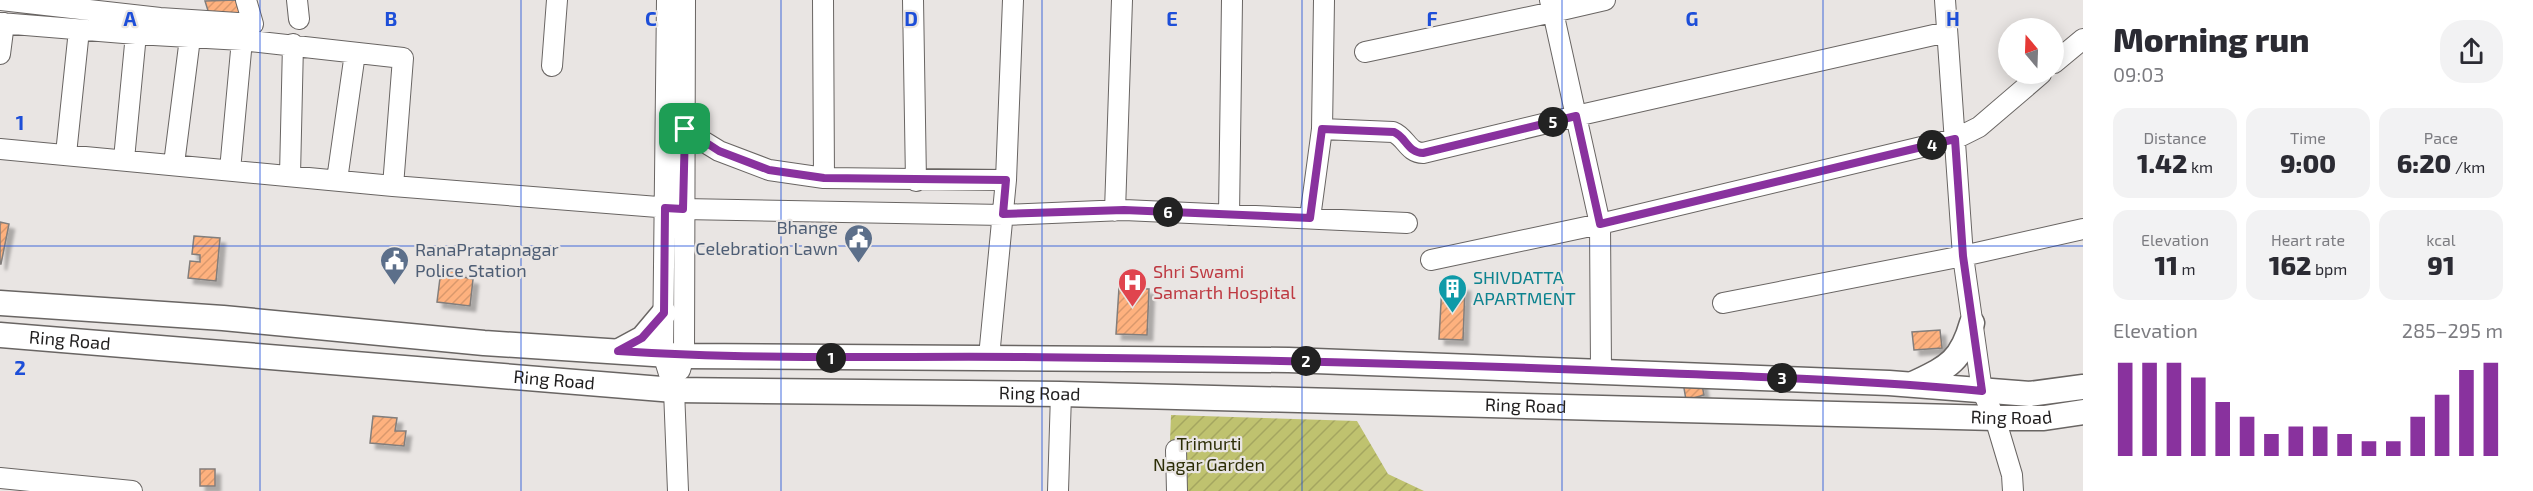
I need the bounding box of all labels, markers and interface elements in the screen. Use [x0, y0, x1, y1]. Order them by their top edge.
text: A [123, 6, 137, 30]
text: B [385, 6, 397, 30]
text: C [645, 6, 657, 30]
text: D [904, 6, 918, 30]
text: E [1166, 6, 1178, 30]
text: F [1426, 6, 1438, 30]
text: G [1686, 6, 1698, 30]
text: H [1946, 6, 1960, 30]
north arrow [1998, 18, 2064, 84]
map controls [1998, 18, 2064, 84]
text: Morning run [2113, 19, 2310, 59]
button: share [2440, 20, 2503, 83]
text: 09:03 [2113, 62, 2164, 86]
pin [659, 103, 710, 154]
pin: 5 [1538, 107, 1568, 137]
text: 1 [16, 110, 24, 134]
icon: arrive [668, 112, 701, 145]
text: 5 [1549, 112, 1557, 131]
text: Distance [2143, 128, 2207, 147]
text: Time [2290, 128, 2326, 147]
text: Pace [2424, 128, 2458, 147]
pin: 4 [1917, 130, 1947, 160]
text: 4 [1927, 135, 1937, 154]
text: 1.42 [2137, 147, 2187, 178]
text: 9:00 [2280, 147, 2336, 178]
text: 6:20 [2397, 147, 2451, 178]
text: km [2187, 157, 2213, 176]
text: /km [2451, 157, 2485, 176]
pin: 6 [1153, 197, 1183, 227]
text: 6 [1163, 202, 1173, 221]
place label: Bhange Celebration Lawn [695, 216, 838, 259]
public building icon: Bhange Celebration Lawn [843, 222, 875, 264]
text: Elevation [2141, 230, 2209, 249]
text: Heart rate [2271, 230, 2345, 249]
text: kcal [2426, 230, 2456, 249]
place label: RanaPratapnagar Police Station [415, 238, 559, 281]
public building icon: RanaPratapnagar Police Station [378, 244, 410, 286]
text: 11 [2154, 249, 2178, 280]
text: 162 [2269, 249, 2311, 280]
text: 91 [2427, 249, 2455, 280]
text: m [2178, 259, 2196, 278]
text: bpm [2311, 259, 2347, 278]
place label: Shri Swami Samarth Hospital [1153, 260, 1296, 303]
hospital icon: Shri Swami Samarth Hospital [1116, 266, 1148, 308]
place label: SHIVDATTA APARTMENT [1473, 266, 1576, 309]
building icon: SHIVDATTA APARTMENT [1436, 272, 1468, 314]
text: Elevation [2113, 318, 2198, 342]
text: 285–295 m [2402, 318, 2503, 342]
street label: Ring Road [28, 325, 111, 354]
pin: 1 [816, 343, 846, 373]
pin: 2 [1291, 346, 1321, 376]
text: 1 [828, 348, 834, 367]
text: 2 [1301, 351, 1311, 370]
text: 2 [14, 355, 26, 379]
pin: 3 [1767, 363, 1797, 393]
street label: Ring Road [513, 365, 596, 394]
text: 3 [1777, 368, 1787, 387]
street label: Ring Road [999, 381, 1081, 404]
street label: Ring Road [1485, 393, 1567, 417]
street label: Ring Road [1970, 405, 2054, 428]
park label: Trimurti Nagar Garden [1153, 432, 1265, 475]

